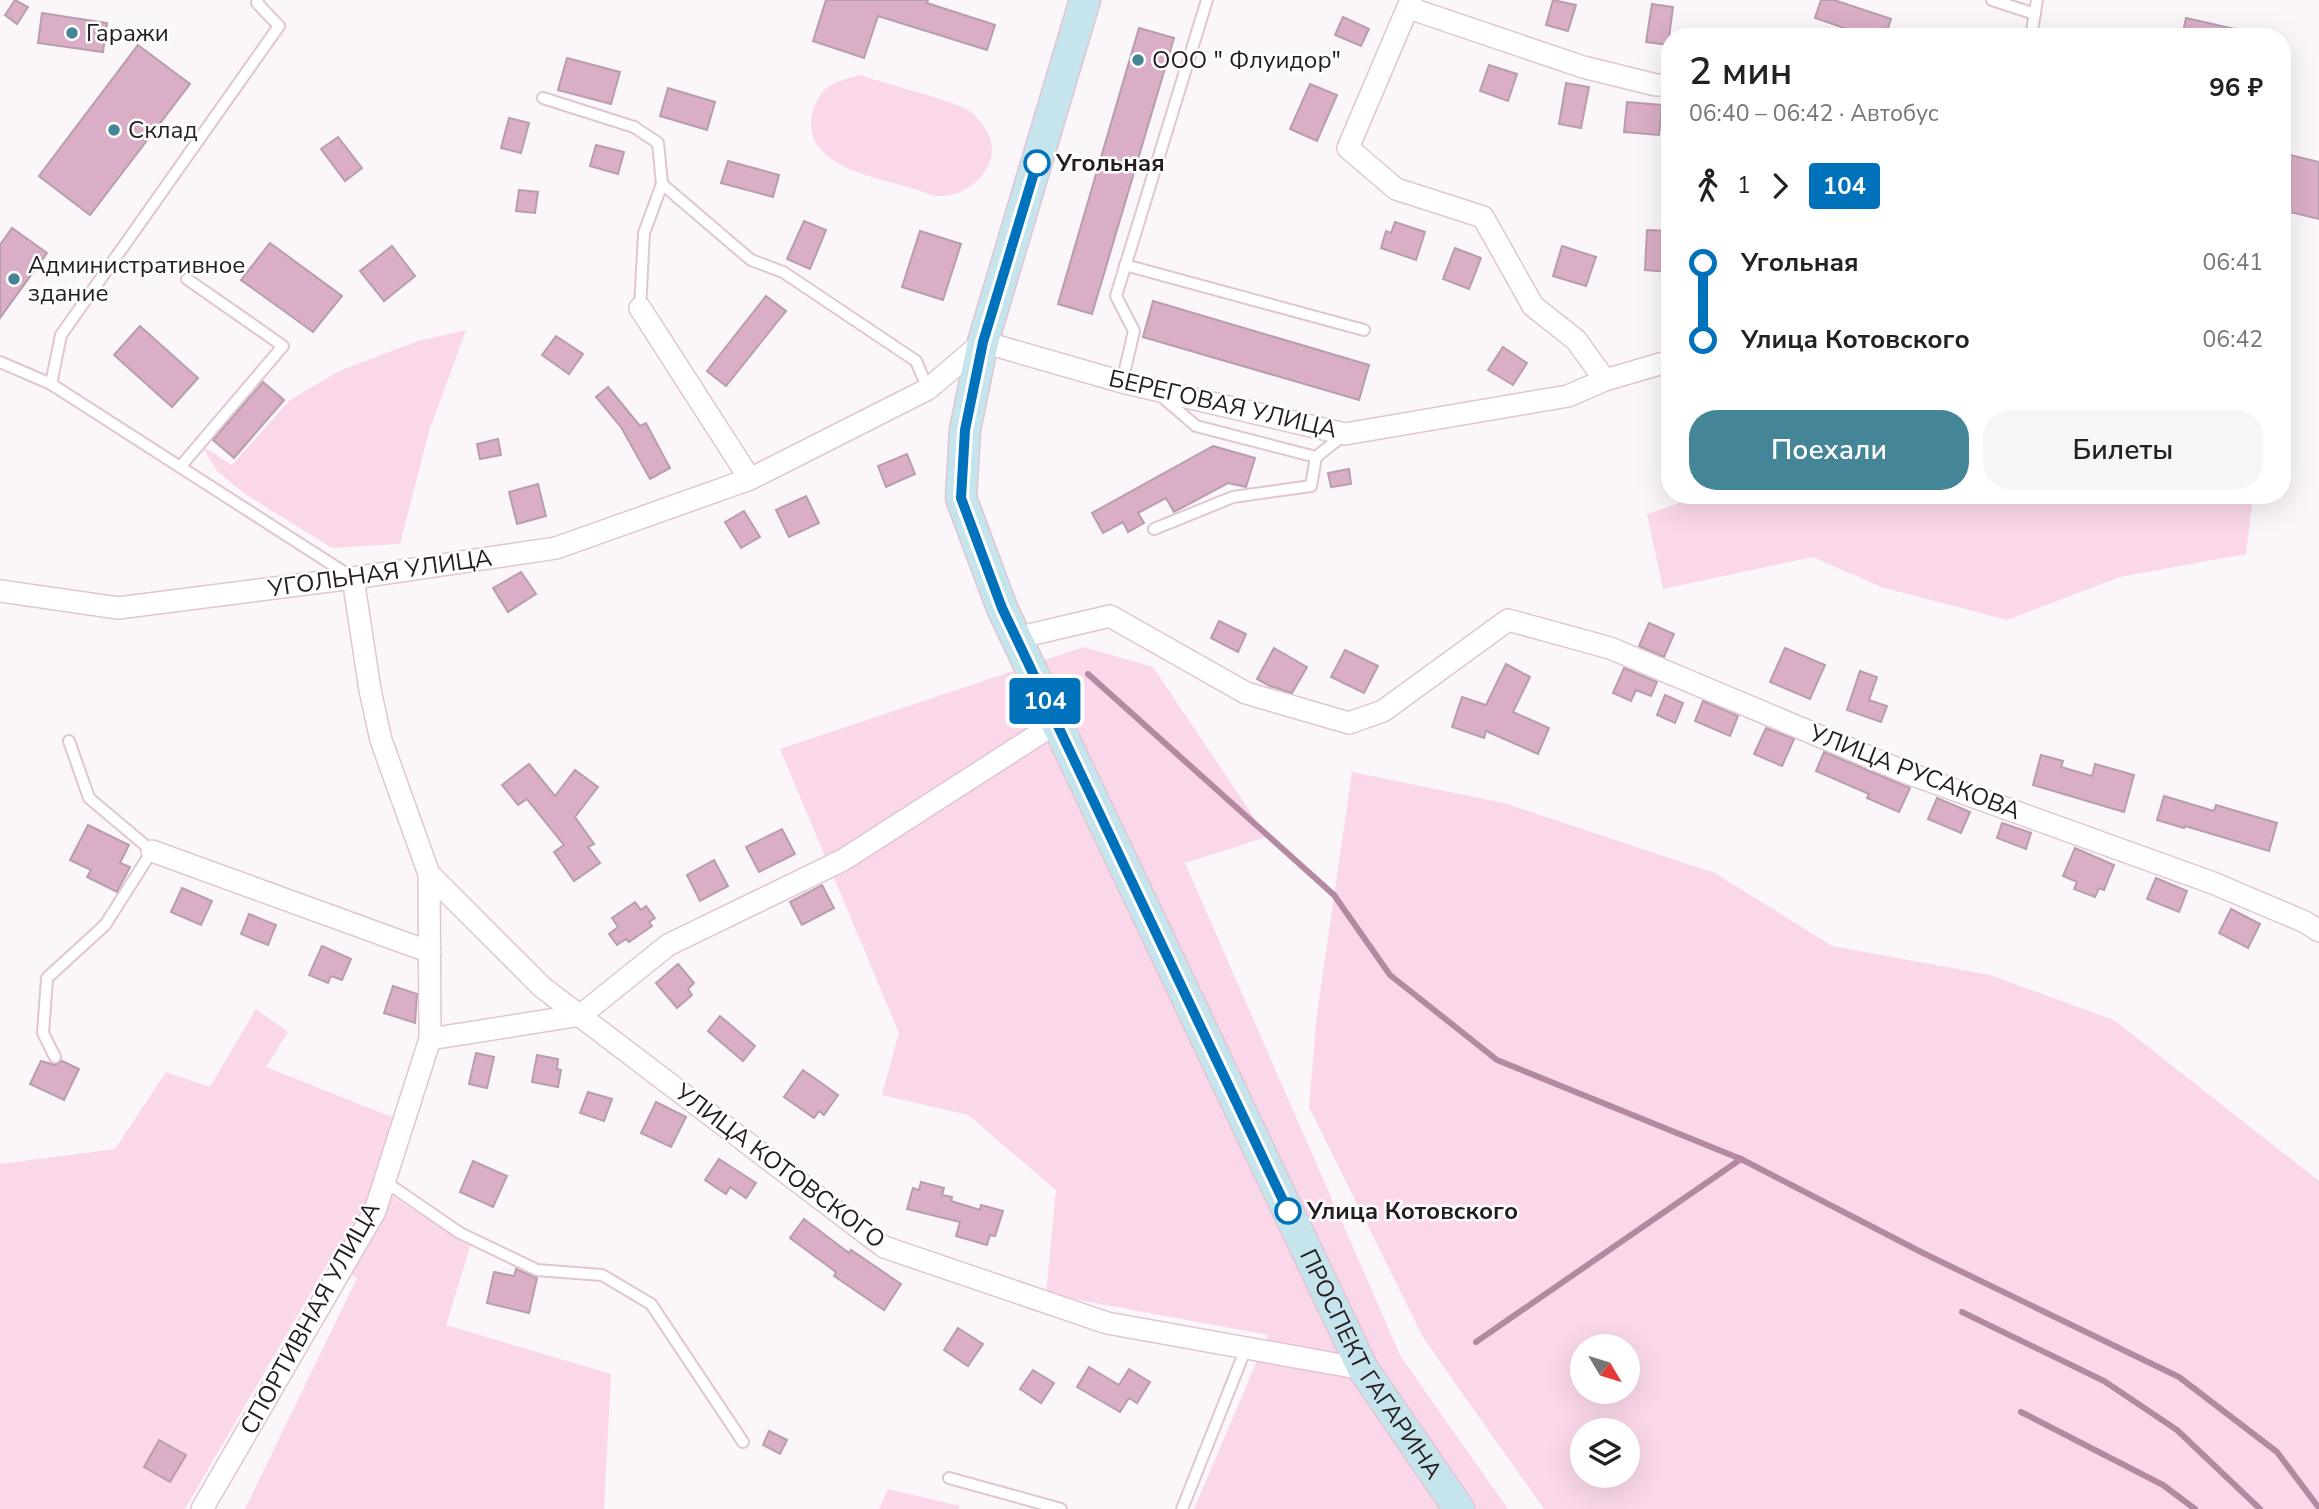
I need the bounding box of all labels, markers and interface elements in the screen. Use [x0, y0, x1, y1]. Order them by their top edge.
place label: Гаражи [86, 17, 169, 49]
marker: Гаражи [64, 25, 80, 41]
place label: ООО " Флуидор" [1152, 44, 1341, 76]
text: 2 мин [1689, 46, 1792, 97]
marker: ООО " Флуидор" [1130, 52, 1146, 68]
text: 96 ₽ [2209, 70, 2263, 105]
text: 06:40 – 06:42 · Автобус [1689, 98, 1939, 129]
place label: Склад [128, 114, 198, 146]
marker: Склад [106, 122, 122, 138]
place label: Угольная [1055, 147, 1165, 179]
marker: Угольная [1024, 150, 1050, 176]
icon: walk [1689, 167, 1727, 205]
icon: forward [1761, 167, 1799, 205]
text: 1 [1737, 170, 1751, 201]
text: 104 [1823, 170, 1866, 202]
text: Угольная [1741, 245, 1859, 280]
text: 06:41 [2203, 247, 2263, 278]
place label: Административное здание [28, 249, 245, 309]
marker: Административное здание [6, 271, 22, 287]
text: Улица Котовского [1741, 322, 1970, 357]
text: 06:42 [2203, 324, 2263, 355]
street label: БЕРЕГОВАЯ УЛИЦА [1106, 362, 1341, 446]
button: Поехали [1689, 410, 1969, 490]
button: Билеты [1983, 410, 2263, 490]
street label: УГОЛЬНАЯ УЛИЦА [265, 541, 494, 605]
line badge: 104 [1005, 678, 1085, 724]
text: 104 [1023, 685, 1067, 717]
street label: УЛИЦА РУСАКОВА [1804, 717, 2026, 827]
street label: УЛИЦА КОТОВСКОГО [668, 1076, 892, 1256]
place label: Улица Котовского [1306, 1195, 1518, 1227]
street label: СПОРТИВНАЯ УЛИЦА [233, 1196, 388, 1440]
marker: Улица Котовского [1275, 1198, 1301, 1224]
street label: ПРОСПЕКТ ГАГАРИНА [1292, 1244, 1450, 1486]
north arrow [1570, 1334, 1640, 1404]
map controls [1570, 1334, 1640, 1488]
button: layers [1570, 1418, 1640, 1488]

